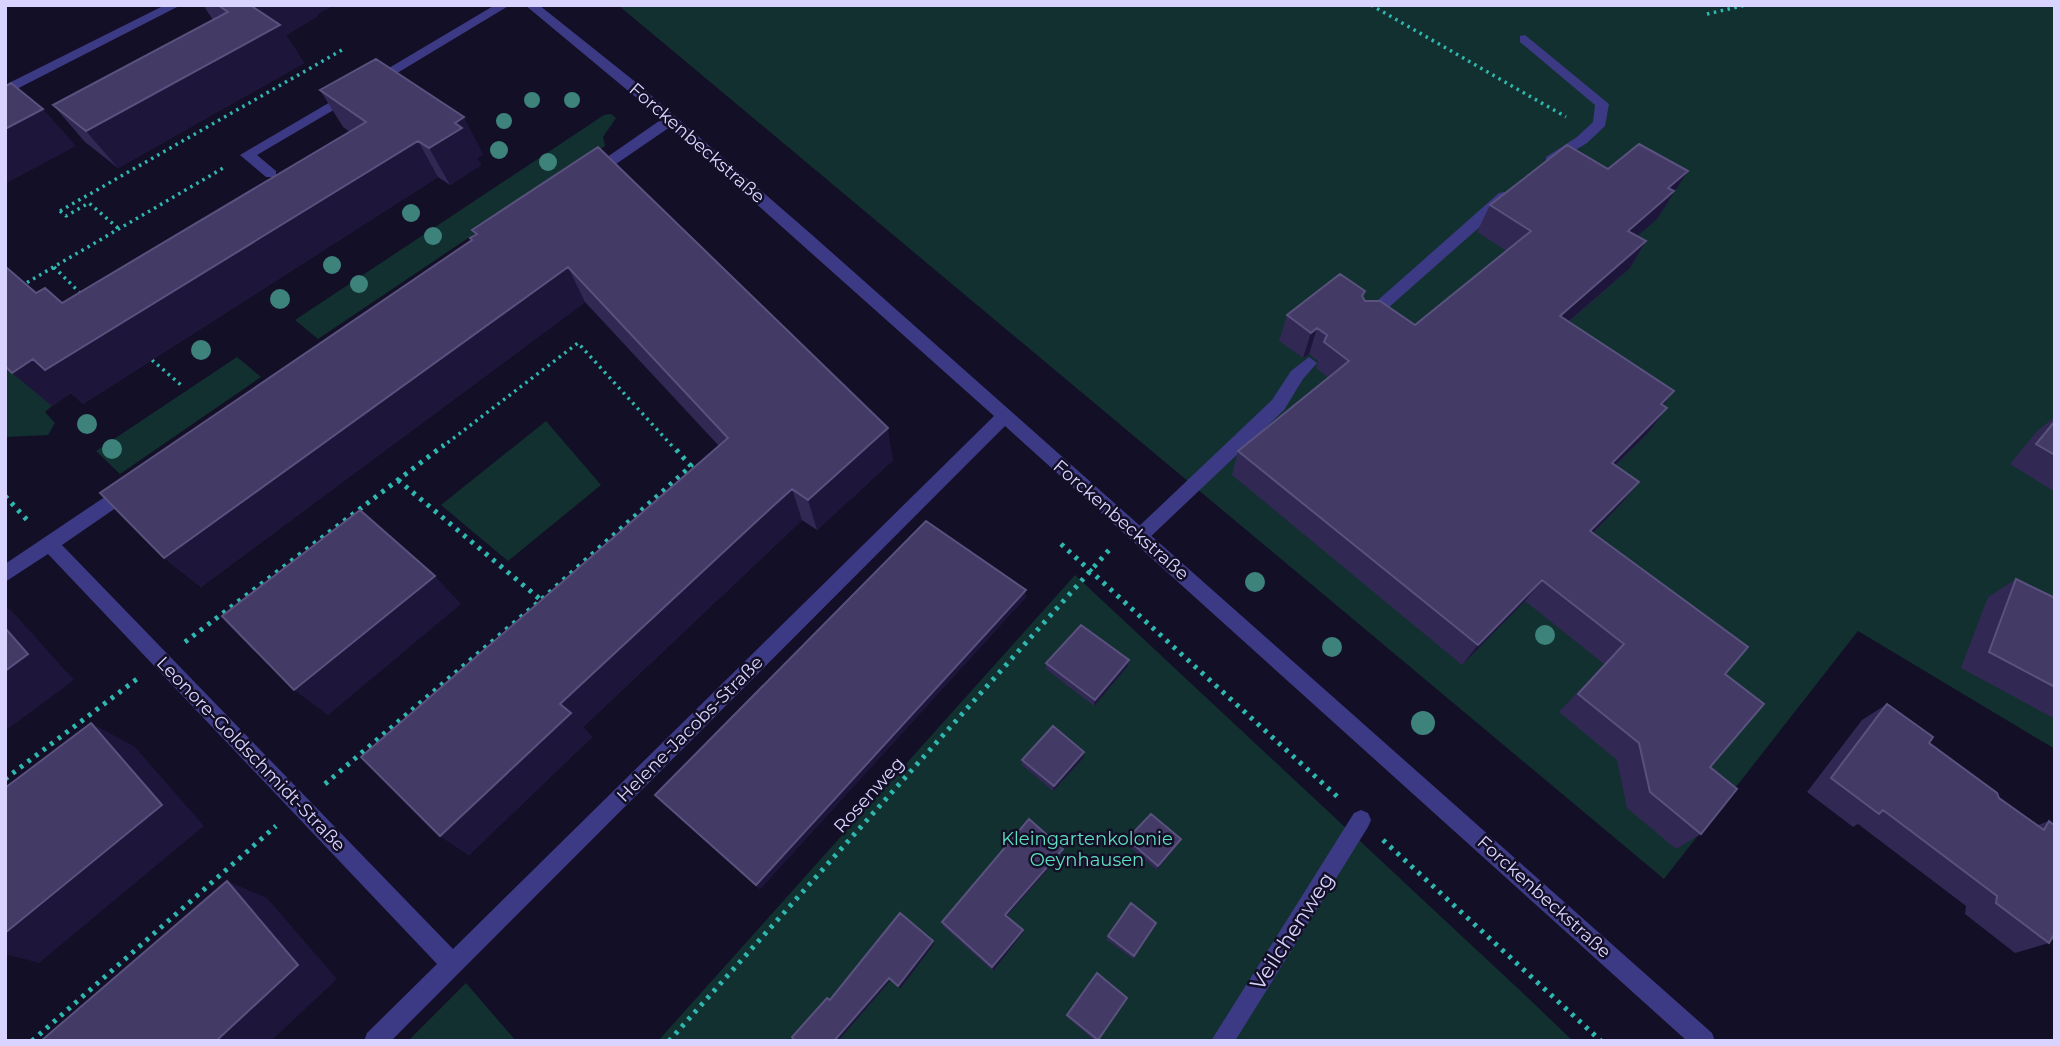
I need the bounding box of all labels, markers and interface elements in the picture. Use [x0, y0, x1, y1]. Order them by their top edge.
street label: Forckenbeckstraße [625, 78, 769, 208]
street label: Forckenbeckstraße [1049, 455, 1193, 585]
street label: Helene-Jacobs-Straße [612, 651, 768, 807]
street label: Leonore-Goldschmidt-Straße [152, 652, 350, 856]
street label: Rosenweg [829, 752, 909, 838]
park label: Kleingartenkolonie Oeynhausen [1001, 828, 1173, 871]
street label: Forckenbeckstraße [1473, 831, 1616, 963]
street label: Veilchenweg [1245, 867, 1339, 995]

